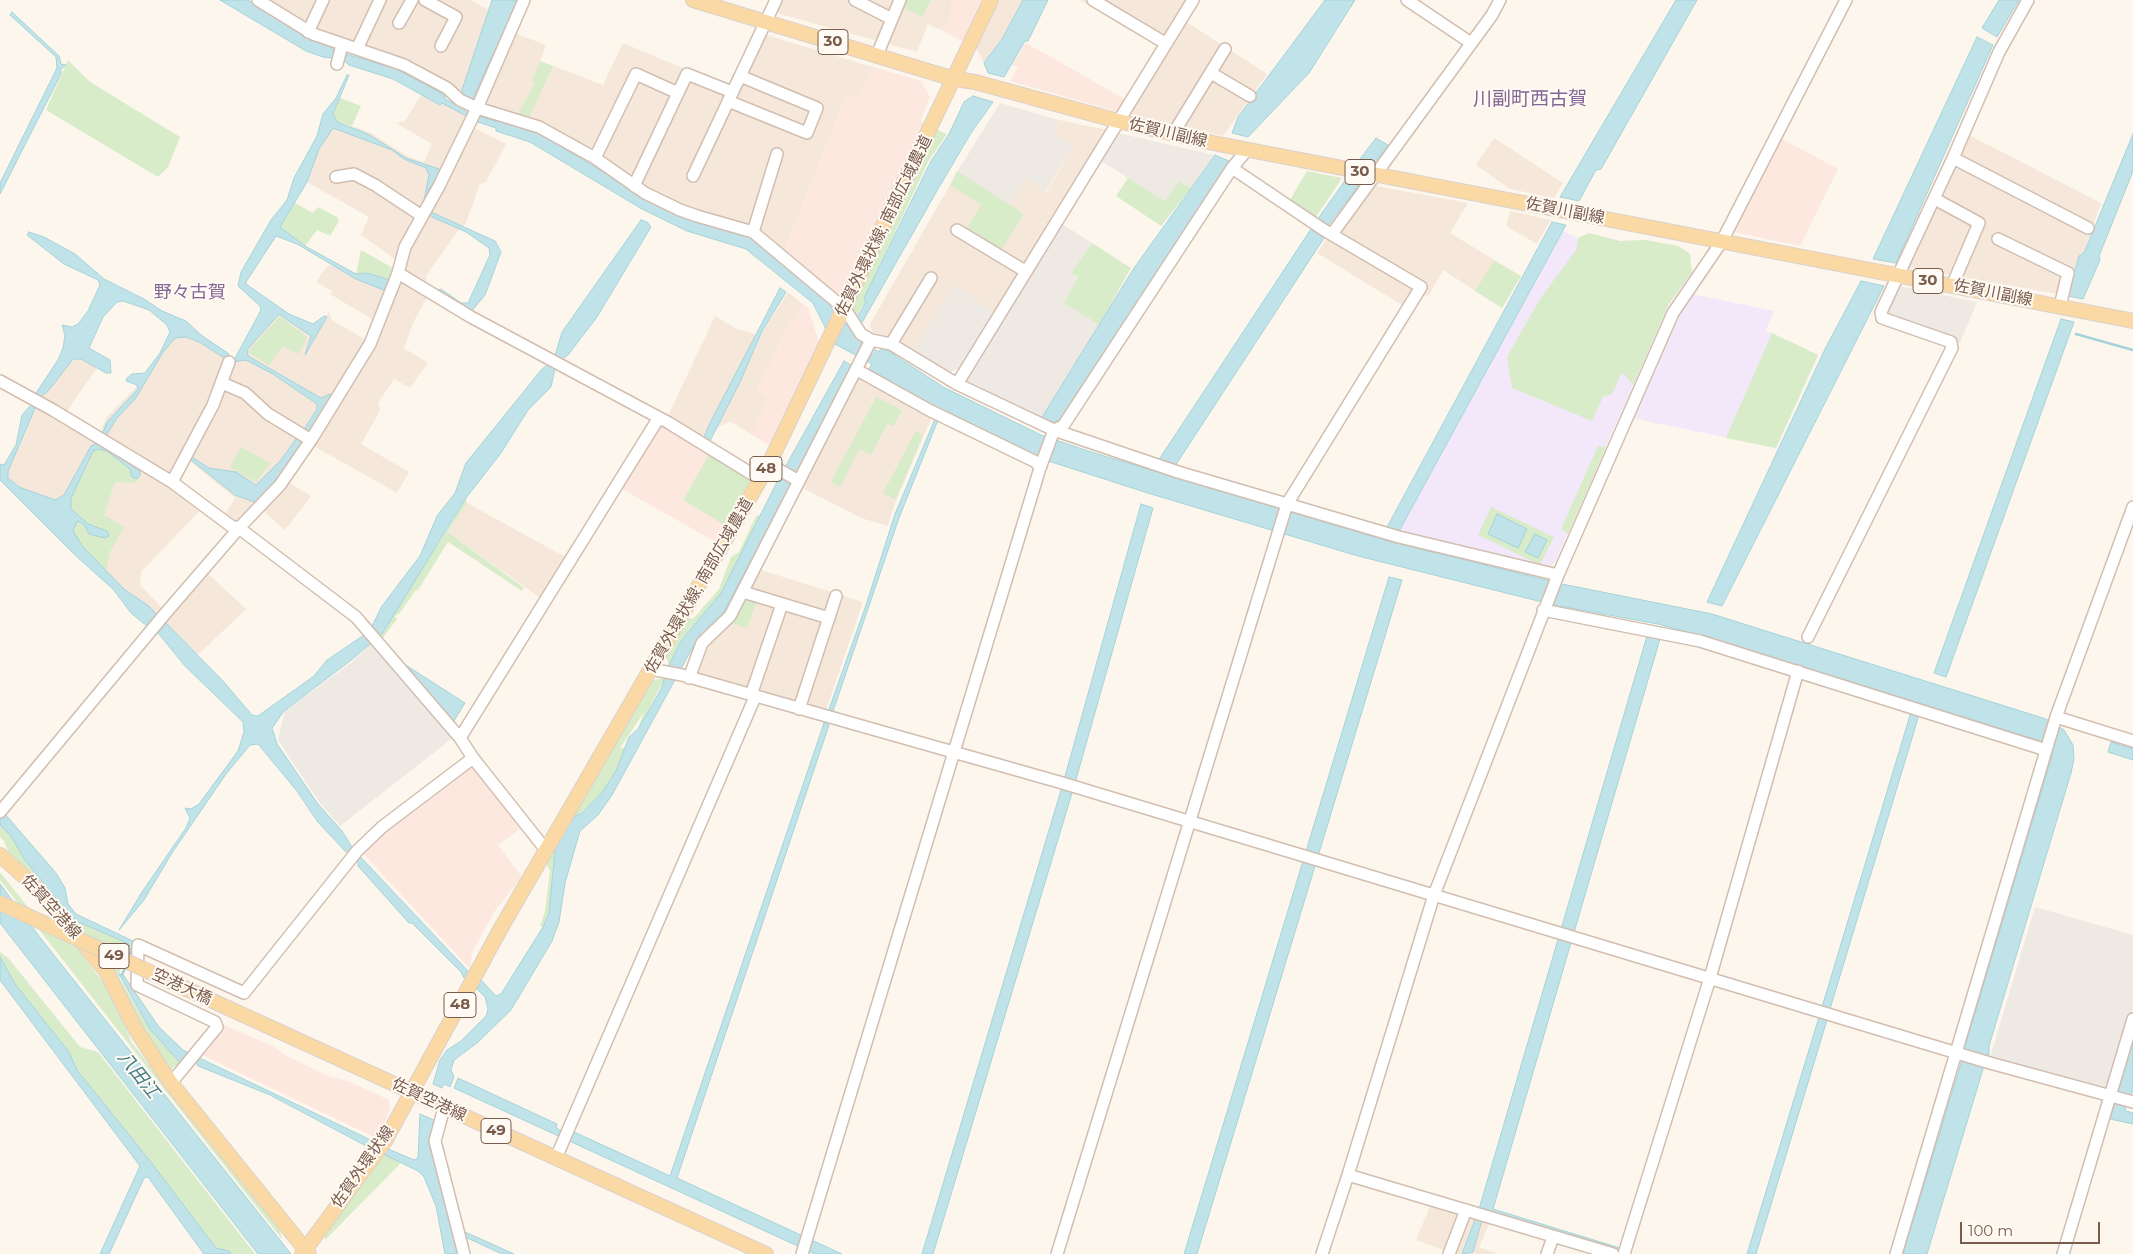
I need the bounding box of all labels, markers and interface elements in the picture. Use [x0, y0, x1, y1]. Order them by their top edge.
road number: 30 [818, 30, 848, 54]
district label: 川副町西古賀 [1473, 88, 1587, 110]
street label: 佐賀川副線 [1127, 115, 1209, 151]
street label: 佐賀外環状線; 南部広域農道 [832, 132, 936, 320]
road number: 30 [1345, 160, 1375, 184]
street label: 佐賀川副線 [1524, 194, 1606, 228]
road number: 30 [1913, 268, 1943, 294]
street label: 佐賀川副線 [1952, 276, 2034, 310]
district label: 野々古賀 [154, 282, 226, 304]
road number: 48 [750, 456, 782, 482]
street label: 佐賀外環状線; 南部広域農道 [641, 495, 757, 677]
street label: 佐賀空港線 [17, 871, 85, 943]
road number: 49 [99, 944, 129, 968]
street label: 空港大橋 [149, 965, 215, 1009]
road number: 48 [444, 992, 476, 1018]
water label: 八田江 [113, 1047, 163, 1103]
street label: 佐賀空港線 [389, 1074, 469, 1126]
road number: 49 [481, 1118, 511, 1144]
street label: 佐賀外環状線 [328, 1122, 398, 1212]
scale bar [1963, 1212, 2103, 1244]
text: 100 m [1968, 1221, 2013, 1240]

